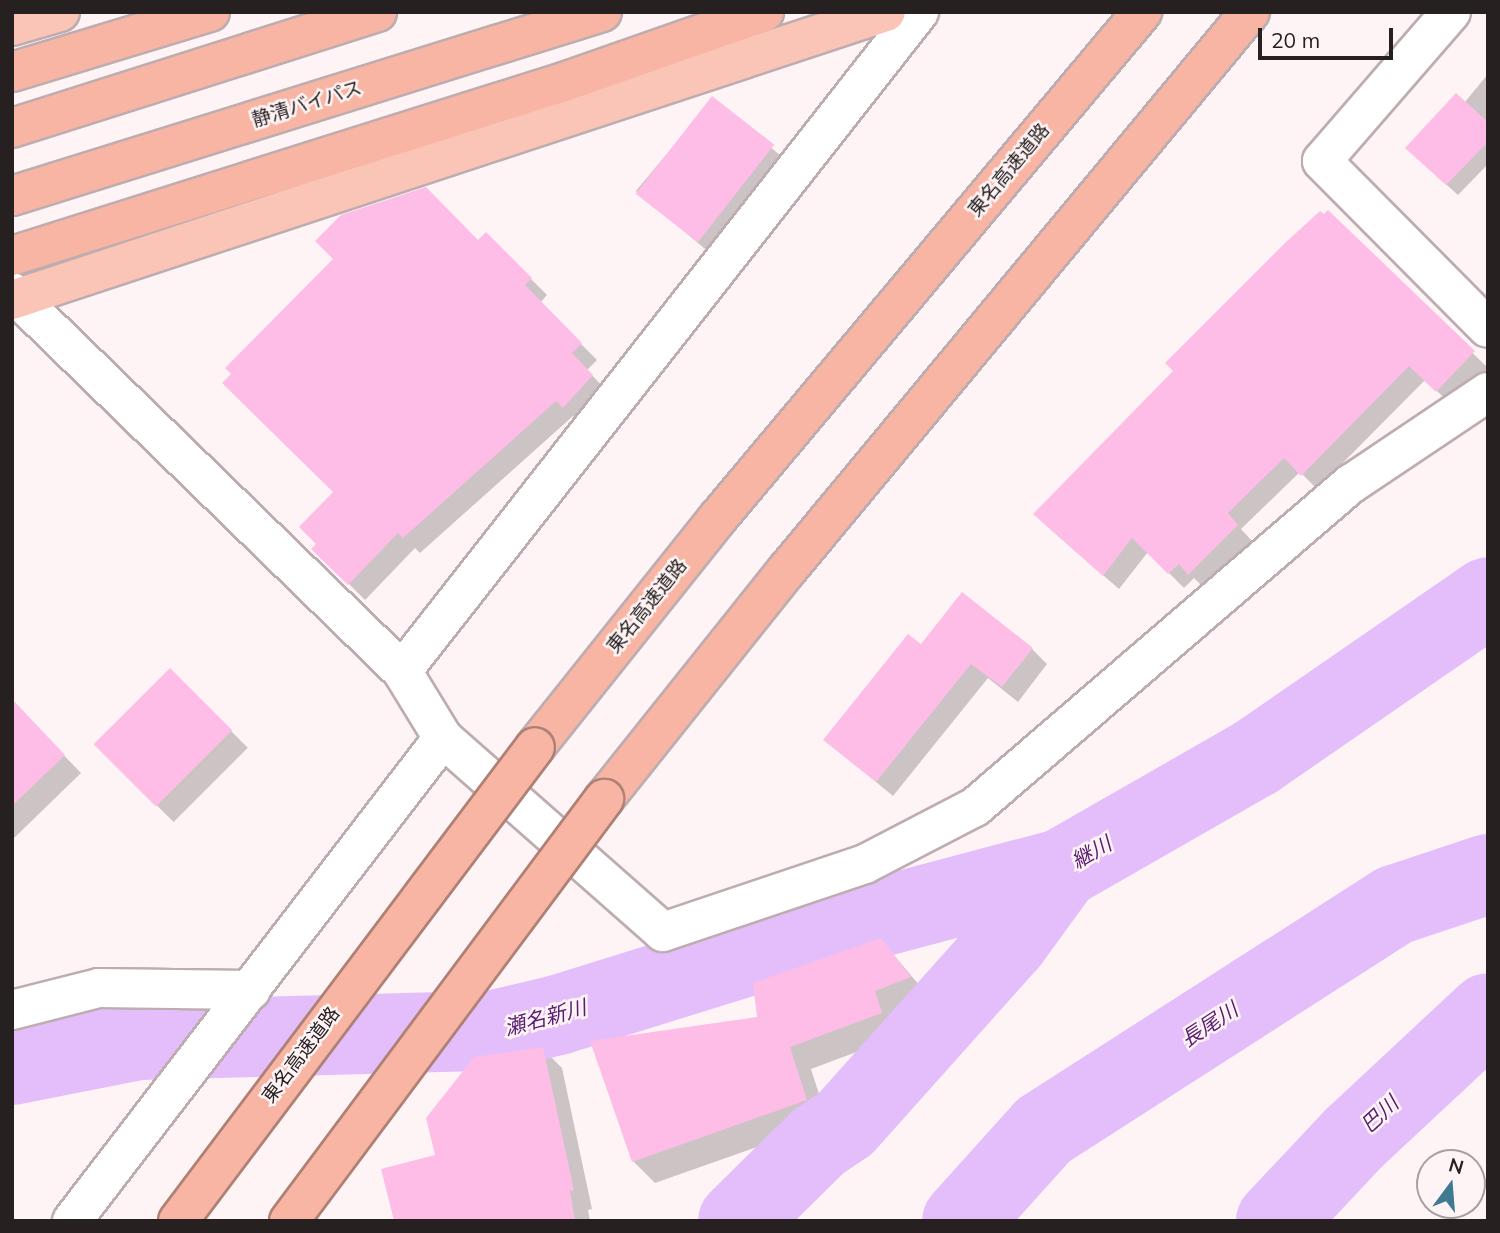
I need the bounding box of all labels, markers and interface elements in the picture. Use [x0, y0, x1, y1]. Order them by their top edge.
scale bar [1262, 14, 1397, 58]
text: 20 m [1271, 27, 1320, 53]
street label: 静清バイパス [249, 76, 365, 132]
street label: 東名高速道路 [964, 119, 1054, 221]
street label: 東名高速道路 [602, 555, 692, 657]
water label: 継川 [1067, 831, 1115, 873]
water label: 瀬名新川 [501, 994, 589, 1040]
water label: 長尾川 [1176, 996, 1242, 1052]
street label: 東名高速道路 [258, 1003, 344, 1107]
water label: 巴川 [1355, 1090, 1403, 1138]
north arrow [1416, 1149, 1486, 1219]
text: N [1446, 1152, 1466, 1179]

